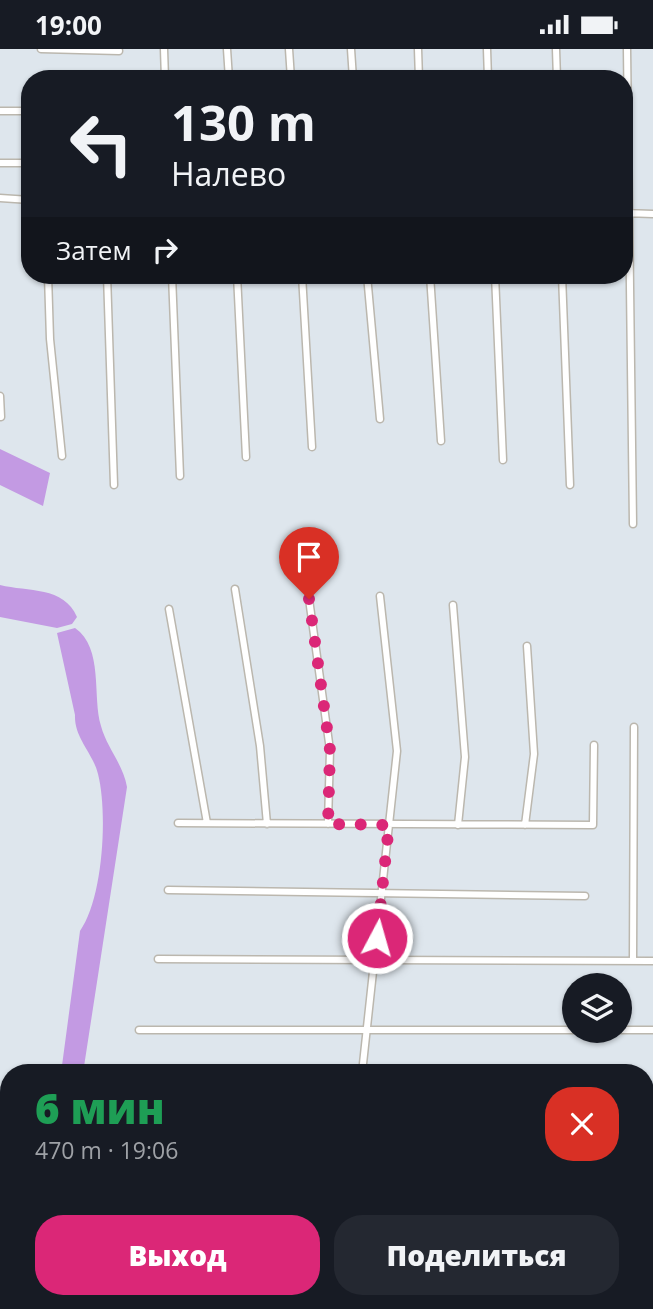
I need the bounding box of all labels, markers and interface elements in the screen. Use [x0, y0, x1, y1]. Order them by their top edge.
text: 19:00 [35, 7, 102, 43]
text: 130 m [171, 89, 316, 155]
icon: left [56, 98, 147, 189]
text: Налево [171, 152, 286, 195]
icon: right [146, 231, 184, 269]
text: Затем [56, 232, 132, 268]
pin [279, 527, 339, 599]
icon: arrive [290, 538, 328, 576]
position arrow [340, 901, 414, 975]
map controls [562, 973, 632, 1043]
button: layers [562, 973, 632, 1043]
text: 6 мин [35, 1079, 165, 1136]
button: close [545, 1087, 619, 1161]
text: 470 m · 19:06 [35, 1134, 178, 1166]
button: Выход [35, 1215, 320, 1295]
button: Поделиться [334, 1215, 619, 1295]

